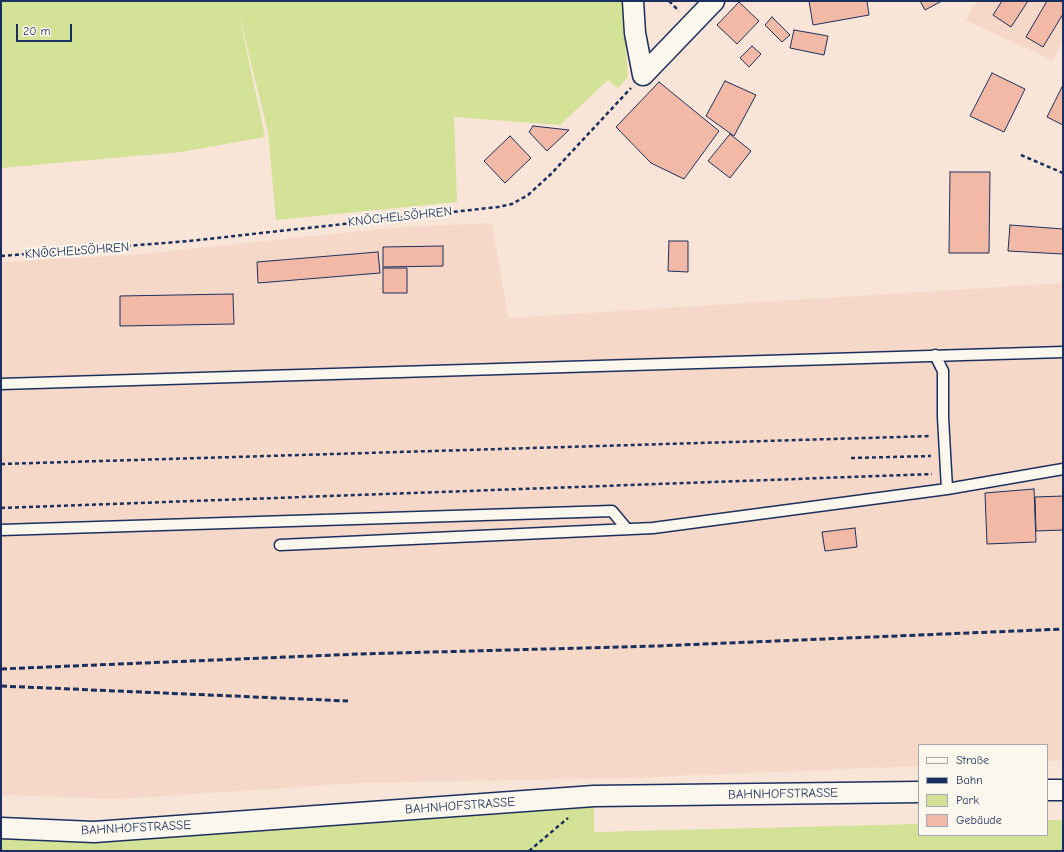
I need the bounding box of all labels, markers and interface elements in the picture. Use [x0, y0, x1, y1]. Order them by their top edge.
scale bar [18, 16, 74, 42]
text: 20 m [23, 24, 51, 38]
street label: KNÖCHELSÖHREN [347, 204, 453, 230]
street label: KNÖCHELSÖHREN [24, 240, 130, 262]
legend [918, 744, 1048, 836]
text: Straße [956, 753, 989, 767]
text: Bahn [956, 773, 983, 787]
street label: BAHNHOFSTRASSE [728, 785, 838, 803]
text: Park [956, 793, 979, 807]
street label: BAHNHOFSTRASSE [404, 794, 516, 818]
text: Gebäude [956, 813, 1002, 827]
street label: BAHNHOFSTRASSE [81, 817, 191, 839]

